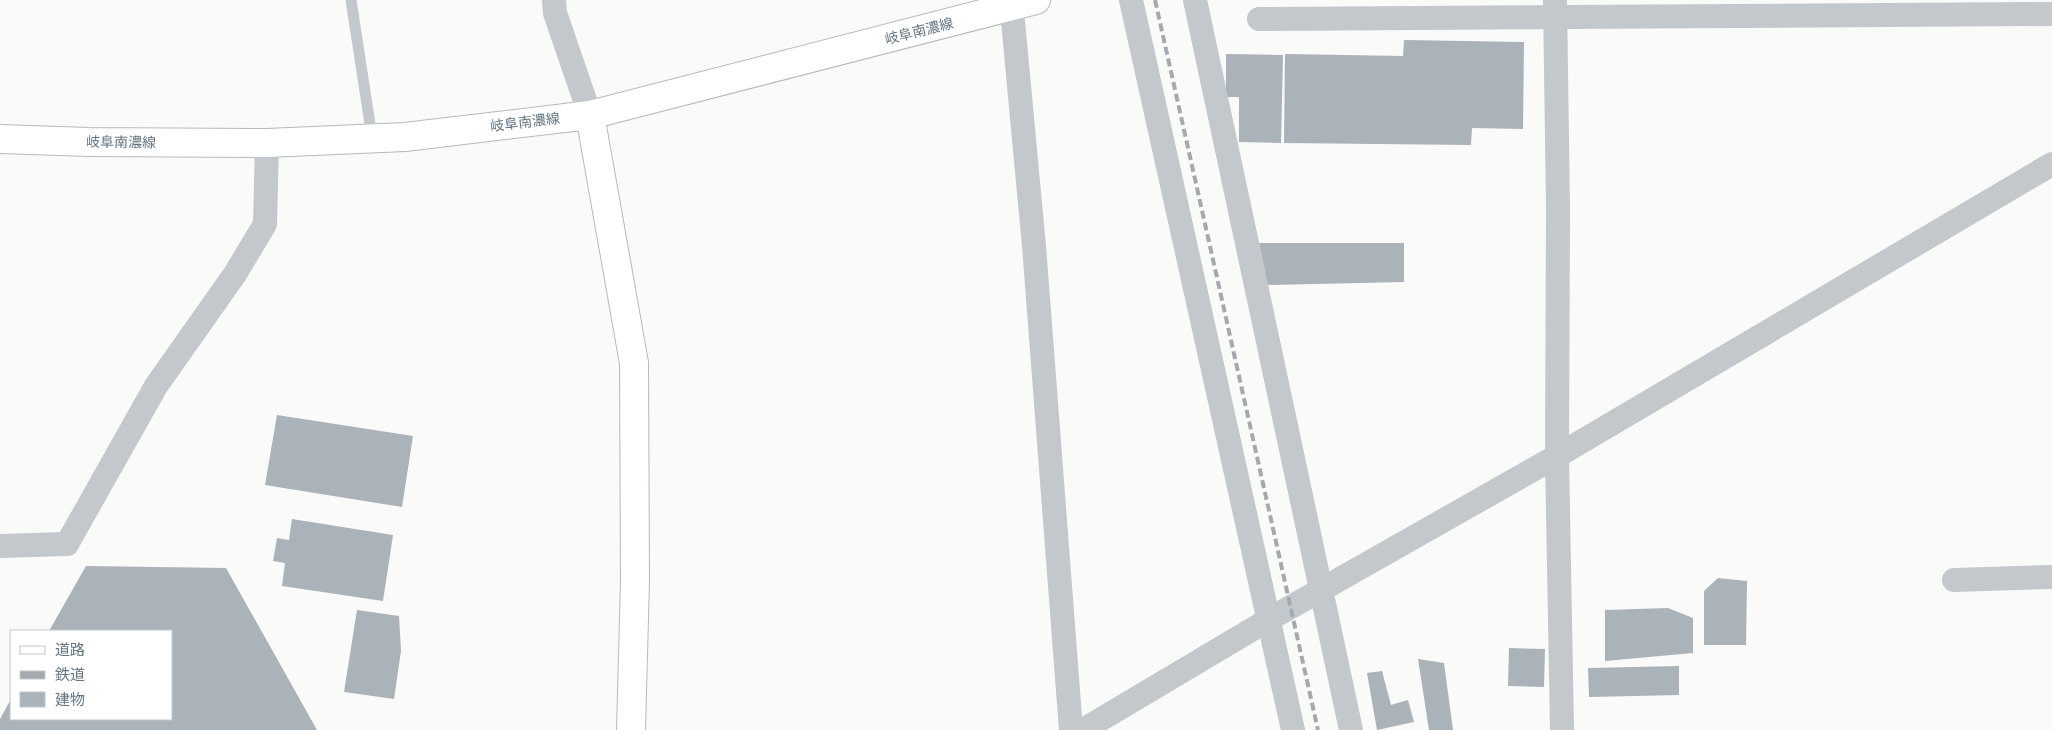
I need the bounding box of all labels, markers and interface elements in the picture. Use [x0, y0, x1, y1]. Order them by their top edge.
street label: 岐阜南濃線 [883, 14, 955, 48]
street label: 岐阜南濃線 [489, 109, 561, 135]
street label: 岐阜南濃線 [86, 132, 156, 152]
legend [10, 630, 172, 720]
text: 道路 [55, 640, 85, 659]
text: 鉄道 [55, 665, 85, 684]
text: 建物 [55, 690, 85, 709]

